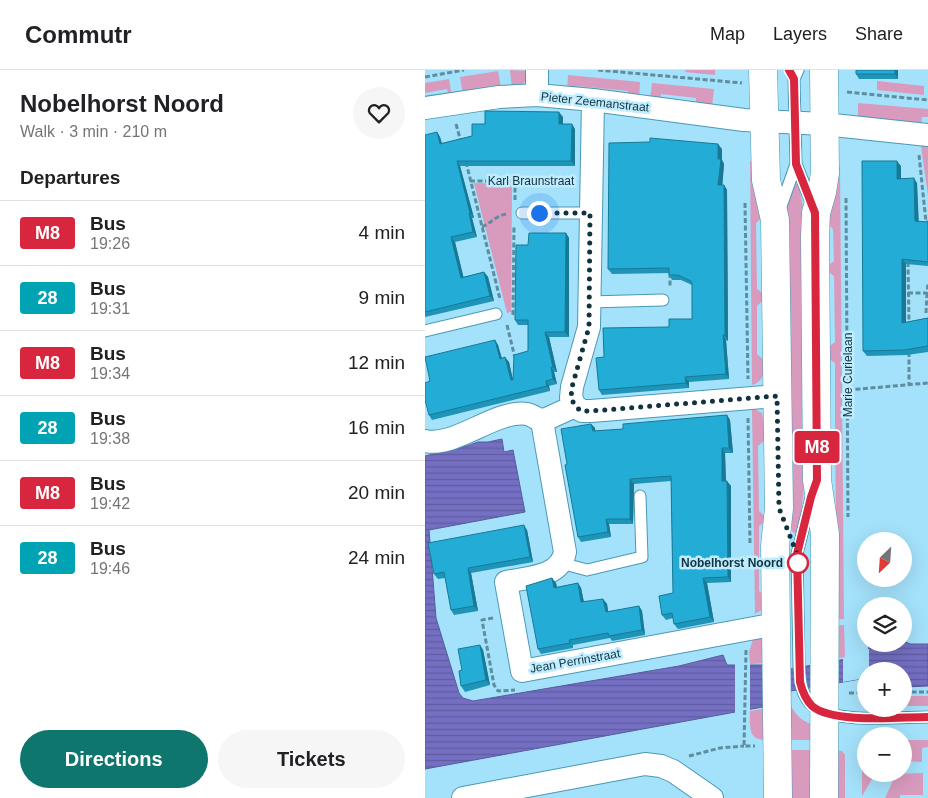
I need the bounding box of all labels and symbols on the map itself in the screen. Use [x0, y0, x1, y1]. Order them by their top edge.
street label: Pieter Zeemanstraat [540, 89, 650, 115]
street label: Karl Braunstraat [488, 174, 575, 188]
your location [527, 201, 552, 226]
street label: Marie Curielaan [841, 333, 855, 417]
line badge: M8 [795, 431, 839, 463]
north arrow [857, 532, 913, 588]
marker: Nobelhorst Noord [787, 552, 809, 574]
place label: Nobelhorst Noord [681, 556, 783, 570]
street label: Jean Perrinstraat [529, 646, 622, 676]

